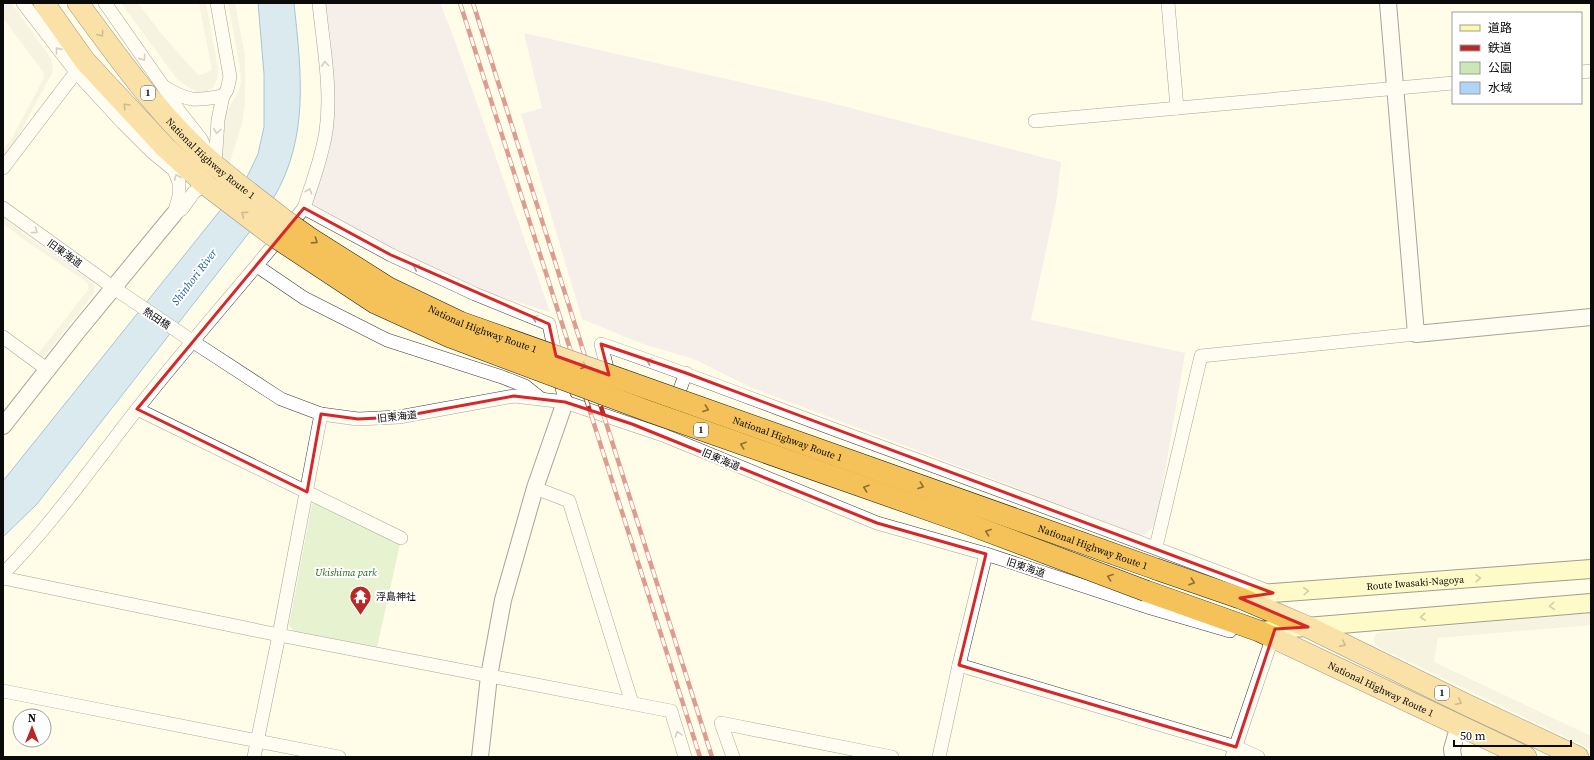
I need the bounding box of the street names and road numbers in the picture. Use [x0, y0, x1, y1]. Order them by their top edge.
road number: 1 [141, 86, 155, 100]
street label: National Highway Route 1 [163, 115, 258, 202]
street label: 旧東海道 [45, 236, 85, 270]
street label: National Highway Route 1 [426, 302, 539, 356]
street label: 熱田橋 [141, 305, 173, 332]
street label: 旧東海道 [376, 408, 418, 425]
street label: National Highway Route 1 [731, 413, 844, 464]
road number: 1 [694, 423, 708, 437]
street label: 旧東海道 [700, 446, 742, 473]
street label: National Highway Route 1 [1036, 522, 1150, 573]
street label: 旧東海道 [1005, 555, 1047, 580]
street label: Route Iwasaki-Nagoya [1366, 573, 1465, 593]
street label: National Highway Route 1 [1326, 659, 1436, 720]
road number: 1 [1435, 686, 1449, 700]

